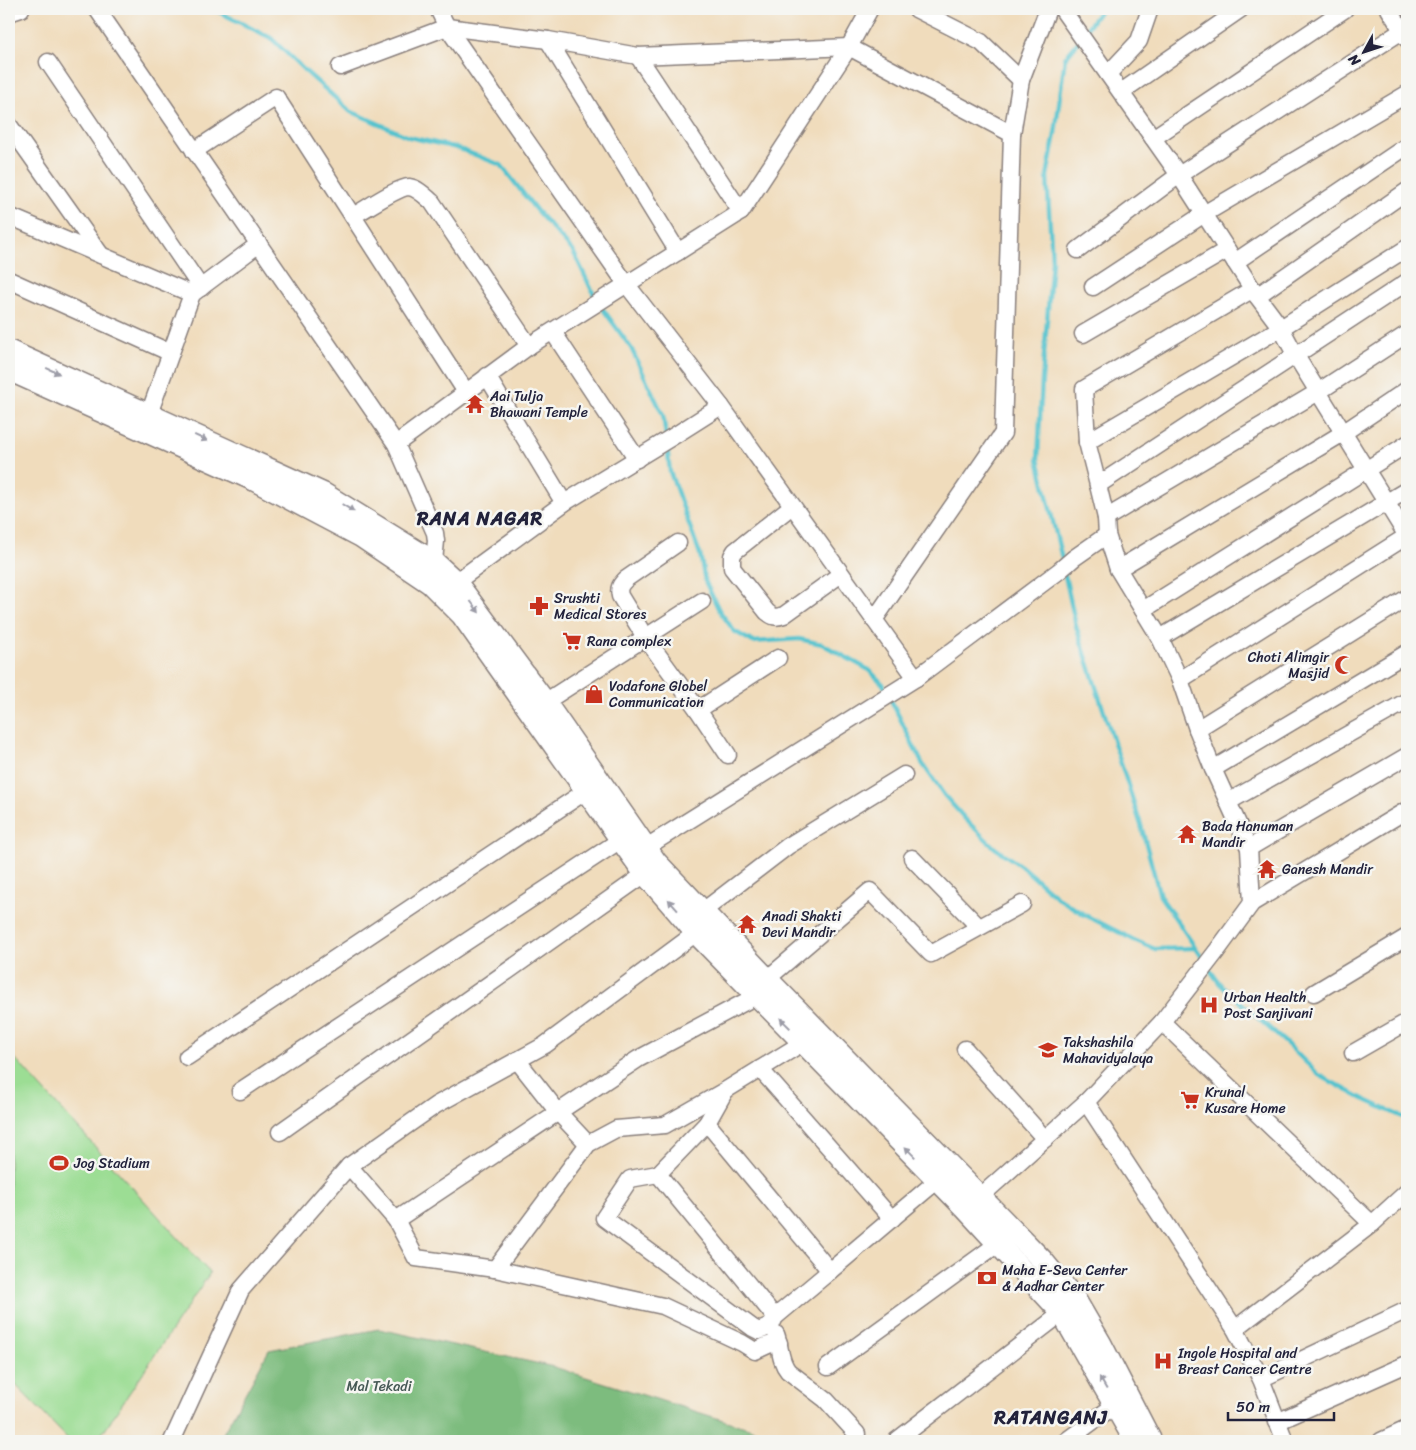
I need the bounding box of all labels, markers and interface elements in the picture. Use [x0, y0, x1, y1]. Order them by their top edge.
north arrow [1338, 28, 1388, 78]
text: N [1342, 48, 1368, 73]
one-way arrow [46, 368, 60, 376]
place label: Aai Tulja Bhawani Temple [489, 384, 588, 425]
temple icon: Aai Tulja Bhawani Temple [464, 393, 486, 415]
one-way arrow [194, 433, 209, 442]
district label: RANA NAGAR [416, 502, 543, 535]
one-way arrow [341, 504, 354, 513]
place label: Srushti Medical Stores [554, 586, 646, 627]
pharmacy icon: Srushti Medical Stores [528, 595, 550, 617]
one-way arrow [469, 600, 480, 613]
place label: Rana complex [587, 629, 672, 654]
supermarket icon: Rana complex [561, 630, 583, 652]
place label: Choti Alimgir Masjid [1248, 645, 1331, 686]
mosque icon: Choti Alimgir Masjid [1333, 654, 1355, 676]
place label: Vodafone Globel Communication [609, 674, 708, 715]
shop icon: Vodafone Globel Communication [583, 683, 605, 705]
place label: Bada Hanuman Mandir [1202, 814, 1294, 855]
temple icon: Bada Hanuman Mandir [1176, 823, 1198, 845]
place label: Ganesh Mandir [1282, 857, 1374, 882]
temple icon: Ganesh Mandir [1256, 858, 1278, 880]
one-way arrow [667, 900, 679, 912]
place label: Anadi Shakti Devi Mandir [761, 904, 842, 945]
temple icon: Anadi Shakti Devi Mandir [736, 913, 758, 935]
place label: Urban Health Post Sanjivani [1224, 985, 1314, 1026]
hospital icon: Urban Health Post Sanjivani [1198, 994, 1220, 1016]
one-way arrow [779, 1017, 791, 1029]
place label: Takshashila Mahavidyalaya [1063, 1030, 1153, 1071]
school or university icon: Takshashila Mahavidyalaya [1037, 1039, 1059, 1061]
place label: Krunal Kusare Home [1205, 1080, 1286, 1121]
supermarket icon: Krunal Kusare Home [1179, 1089, 1201, 1111]
one-way arrow [904, 1146, 916, 1158]
place label: Jog Stadium [73, 1151, 150, 1176]
sports icon: Jog Stadium [48, 1152, 70, 1174]
place label: Maha E-Seva Center & Aadhar Center [1002, 1258, 1128, 1299]
bank icon: Maha E-Seva Center & Aadhar Center [976, 1267, 998, 1289]
place label: Ingole Hospital and Breast Cancer Centre [1177, 1341, 1312, 1382]
hospital icon: Ingole Hospital and Breast Cancer Centre [1152, 1350, 1174, 1372]
park label: Mal Tekadi [346, 1374, 413, 1399]
one-way arrow [1099, 1376, 1107, 1391]
scale bar [1228, 1390, 1335, 1422]
text: 50 m [1236, 1394, 1271, 1420]
district label: RATANGANJ [993, 1401, 1108, 1434]

